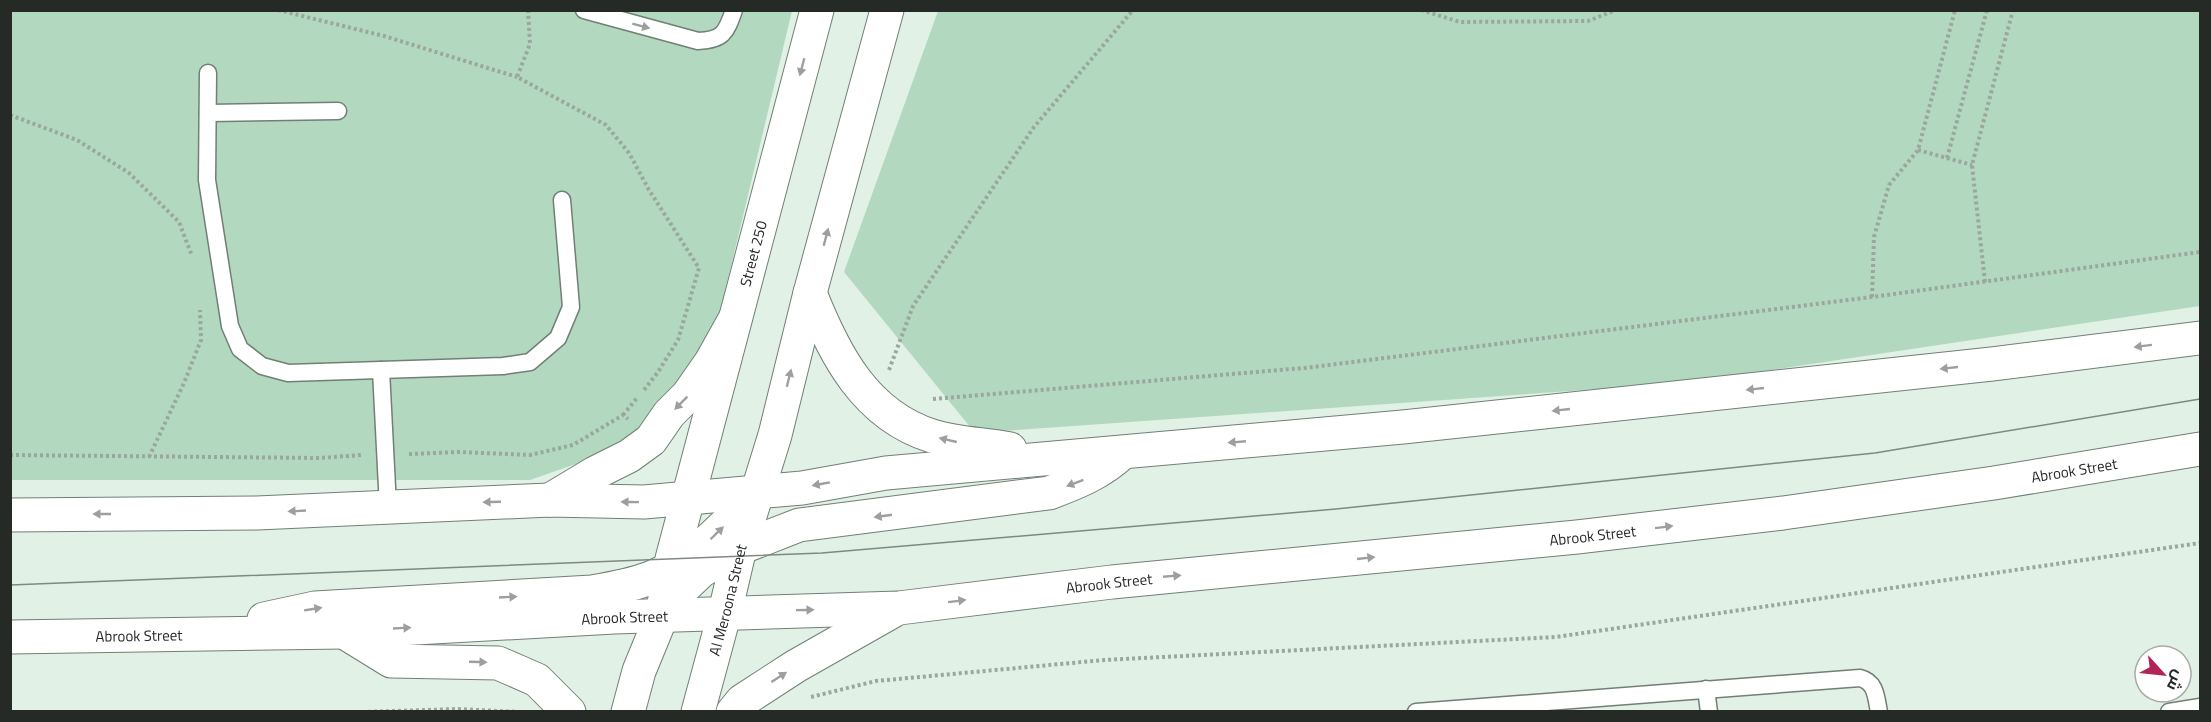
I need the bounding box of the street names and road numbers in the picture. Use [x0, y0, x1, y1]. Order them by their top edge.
street label: Street 250 [733, 218, 772, 289]
street label: Abrook Street [2029, 451, 2120, 488]
street label: Abrook Street [1548, 519, 1638, 551]
street label: Al Meroona Street [702, 540, 752, 658]
street label: Abrook Street [1064, 567, 1154, 599]
street label: Abrook Street [580, 604, 669, 630]
street label: Abrook Street [95, 623, 183, 647]

